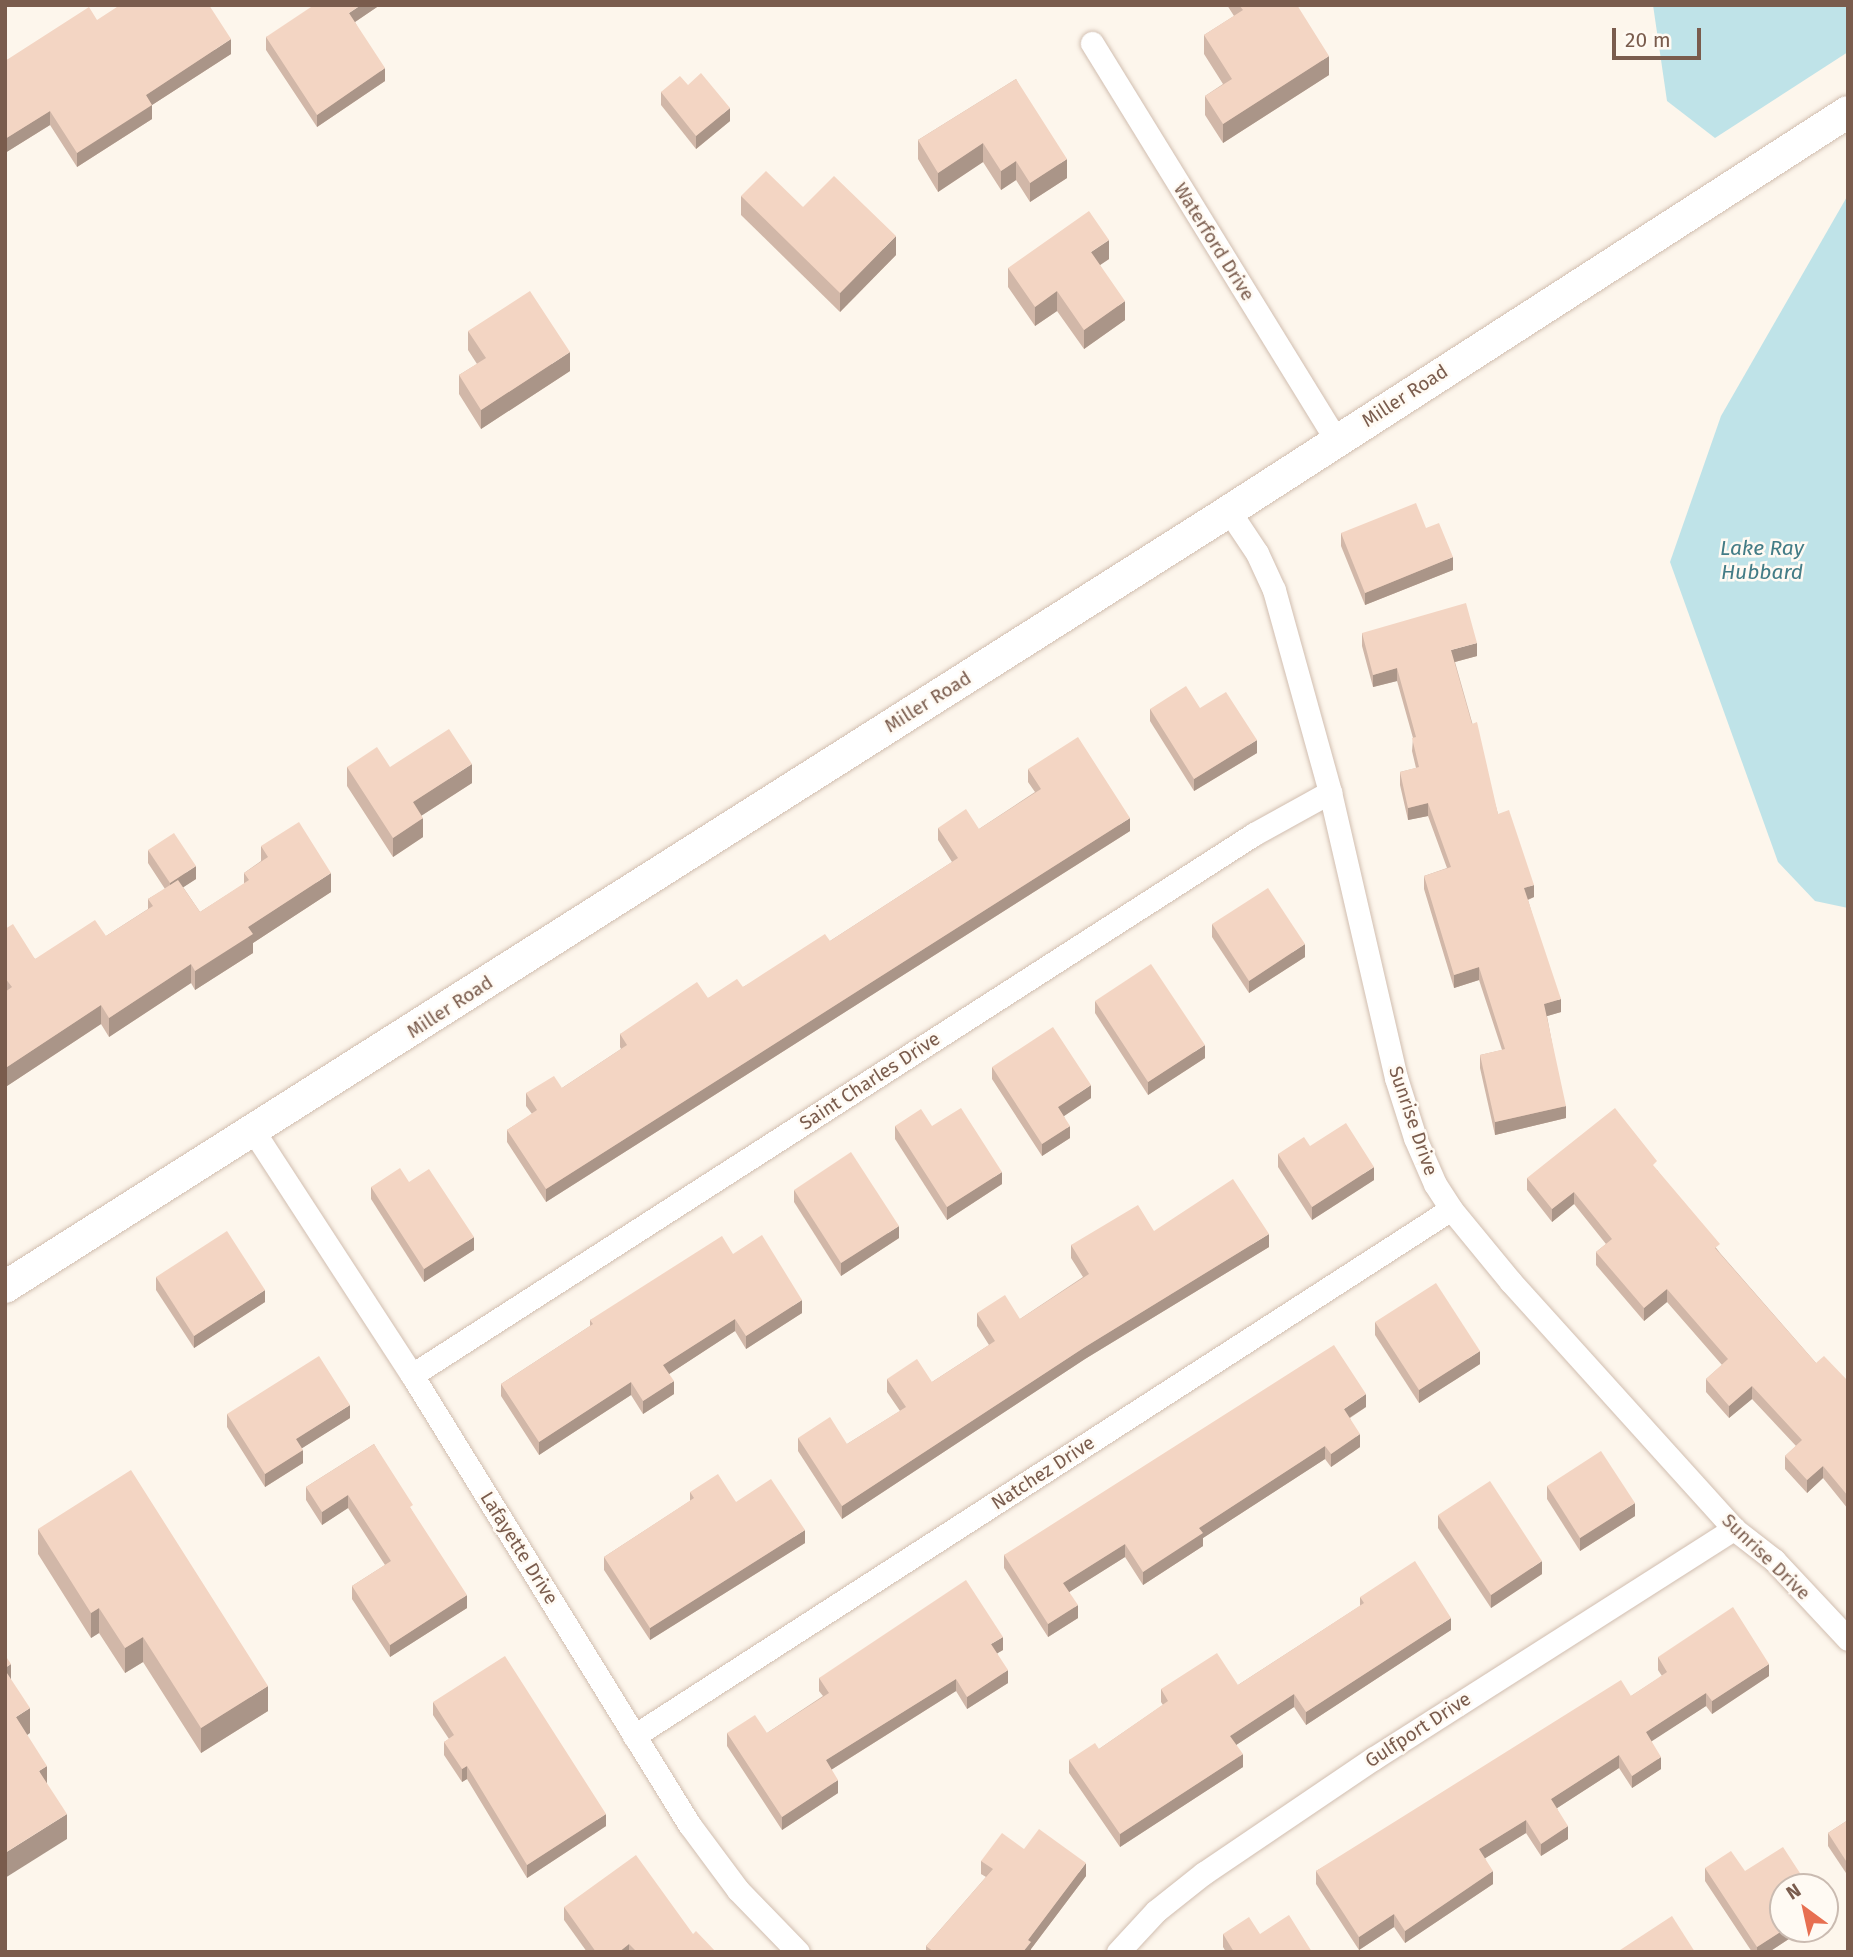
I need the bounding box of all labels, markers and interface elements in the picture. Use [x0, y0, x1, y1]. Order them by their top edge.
scale bar [1615, 14, 1704, 58]
text: 20 m [1625, 27, 1671, 53]
street label: Waterford Drive [1169, 179, 1259, 305]
street label: Miller Road [1358, 360, 1452, 432]
water label: Lake Ray Hubbard [1720, 535, 1804, 585]
street label: Miller Road [881, 666, 975, 738]
street label: Miller Road [403, 971, 497, 1043]
street label: Saint Charles Drive [796, 1027, 944, 1135]
street label: Sunrise Drive [1384, 1063, 1442, 1179]
street label: Natchez Drive [987, 1431, 1099, 1515]
street label: Lafayette Drive [475, 1487, 563, 1609]
street label: Sunrise Drive [1717, 1509, 1815, 1605]
street label: Gulfport Drive [1361, 1687, 1475, 1773]
north arrow [1769, 1873, 1839, 1943]
text: N [1782, 1879, 1805, 1905]

